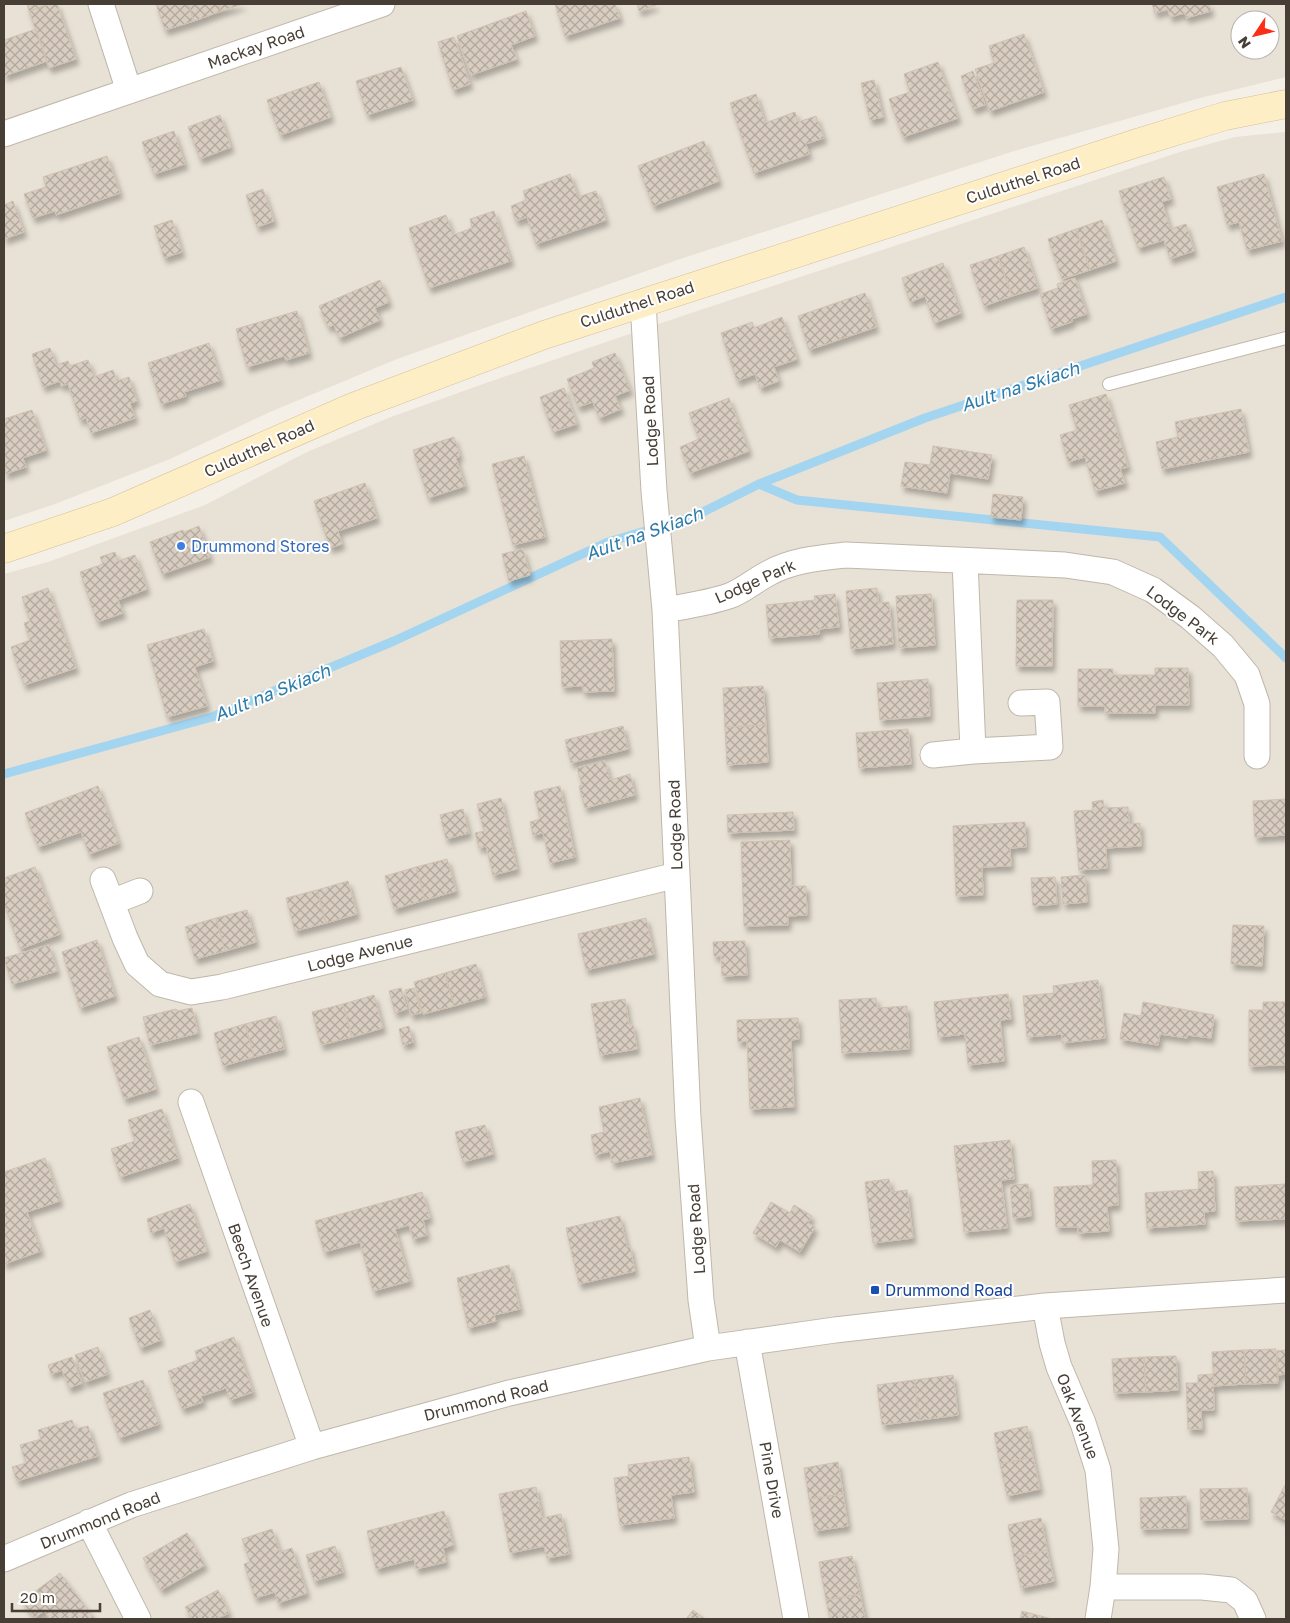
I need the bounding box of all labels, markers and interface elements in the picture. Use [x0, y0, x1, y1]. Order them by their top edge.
north arrow [1230, 10, 1280, 60]
street label: Mackay Road [205, 21, 307, 73]
text: N [1234, 34, 1254, 52]
street label: Culduthel Road [963, 152, 1083, 208]
street label: Culduthel Road [577, 276, 697, 332]
water label: Ault na Skiach [958, 356, 1083, 415]
street label: Lodge Road [638, 375, 662, 467]
street label: Culduthel Road [201, 415, 317, 481]
water label: Ault na Skiach [582, 501, 706, 564]
place label: Drummond Stores [191, 536, 329, 556]
marker: Drummond Stores [175, 540, 187, 552]
street label: Lodge Park [712, 554, 798, 608]
street label: Lodge Park [1143, 581, 1223, 649]
water label: Ault na Skiach [211, 658, 334, 725]
street label: Lodge Road [663, 779, 687, 871]
street label: Lodge Avenue [305, 930, 415, 976]
street label: Lodge Road [683, 1183, 709, 1275]
street label: Beech Avenue [224, 1221, 278, 1329]
place label: Drummond Road [885, 1280, 1013, 1300]
marker: Drummond Road [869, 1284, 881, 1296]
street label: Oak Avenue [1052, 1370, 1104, 1462]
street label: Drummond Road [422, 1375, 550, 1425]
street label: Pine Drive [755, 1440, 789, 1520]
street label: Drummond Road [37, 1487, 163, 1553]
scale bar [12, 1580, 100, 1612]
text: 20 m [20, 1588, 55, 1606]

